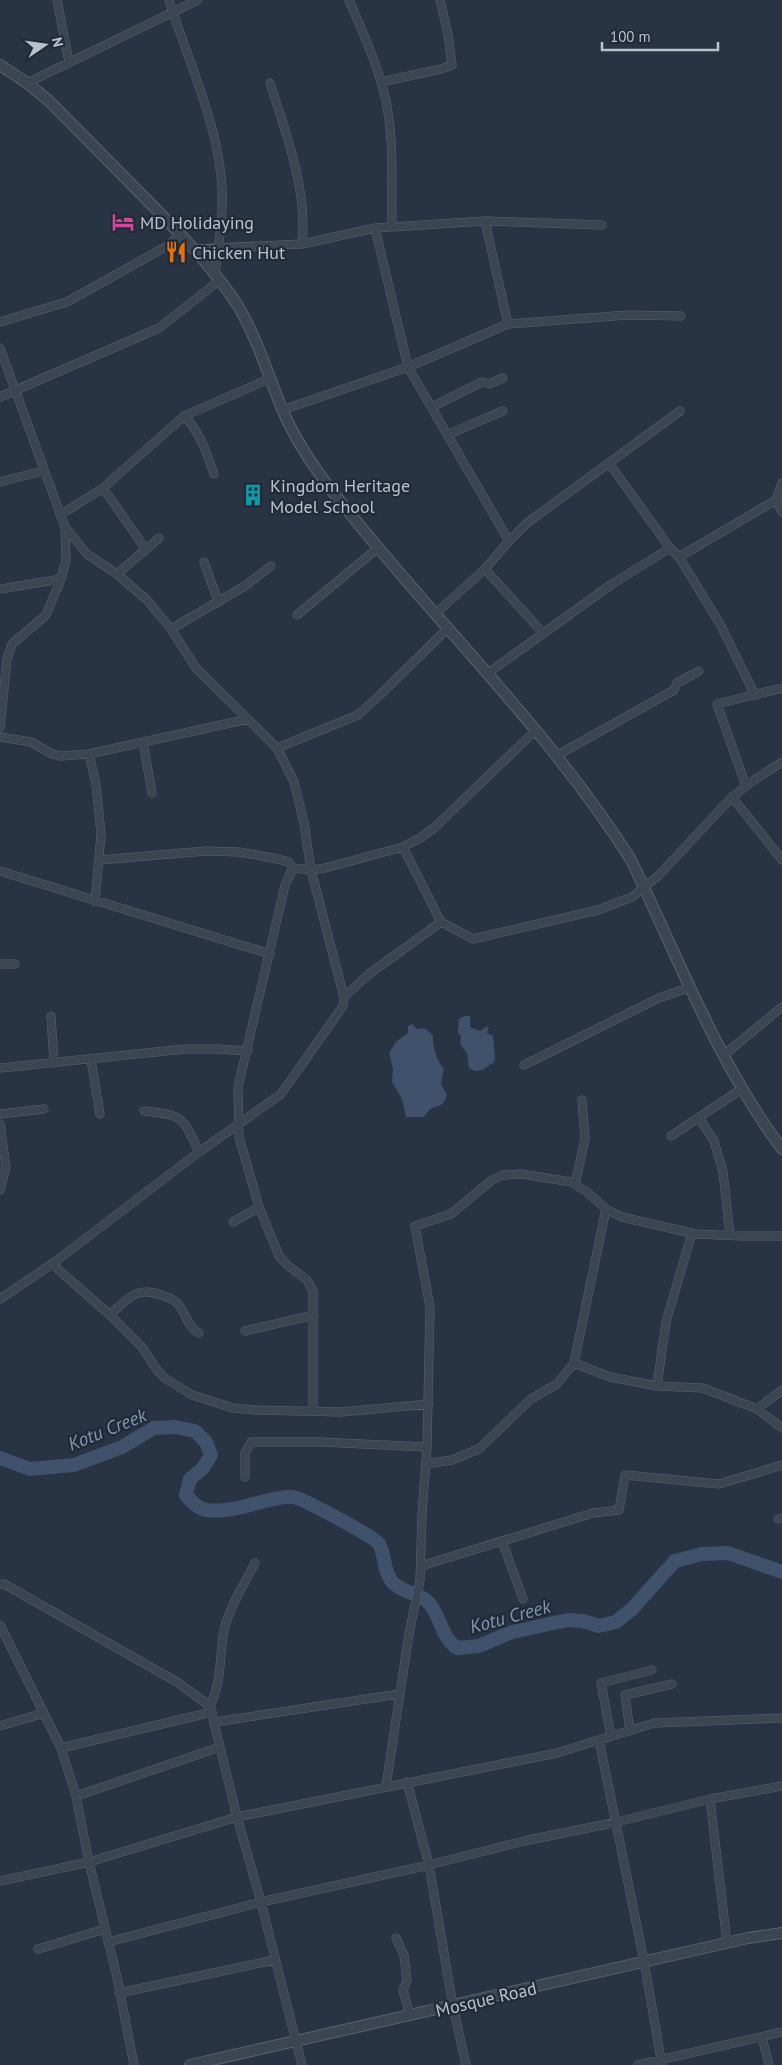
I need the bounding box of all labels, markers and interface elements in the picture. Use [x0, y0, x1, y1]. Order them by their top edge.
north arrow [20, 20, 70, 70]
scale bar [602, 20, 718, 52]
text: 100 m [610, 27, 651, 46]
text: N [48, 36, 67, 49]
hotel icon: MD Holidaying [110, 209, 136, 235]
place label: MD Holidaying [140, 211, 254, 234]
restaurant icon: Chicken Hut [163, 239, 189, 265]
place label: Chicken Hut [192, 241, 285, 264]
place label: Kingdom Heritage Model School [270, 474, 410, 518]
building icon: Kingdom Heritage Model School [240, 482, 266, 508]
water label: Kotu Creek [64, 1402, 151, 1456]
water label: Kotu Creek [467, 1593, 554, 1638]
street label: Mosque Road [433, 1976, 539, 2022]

